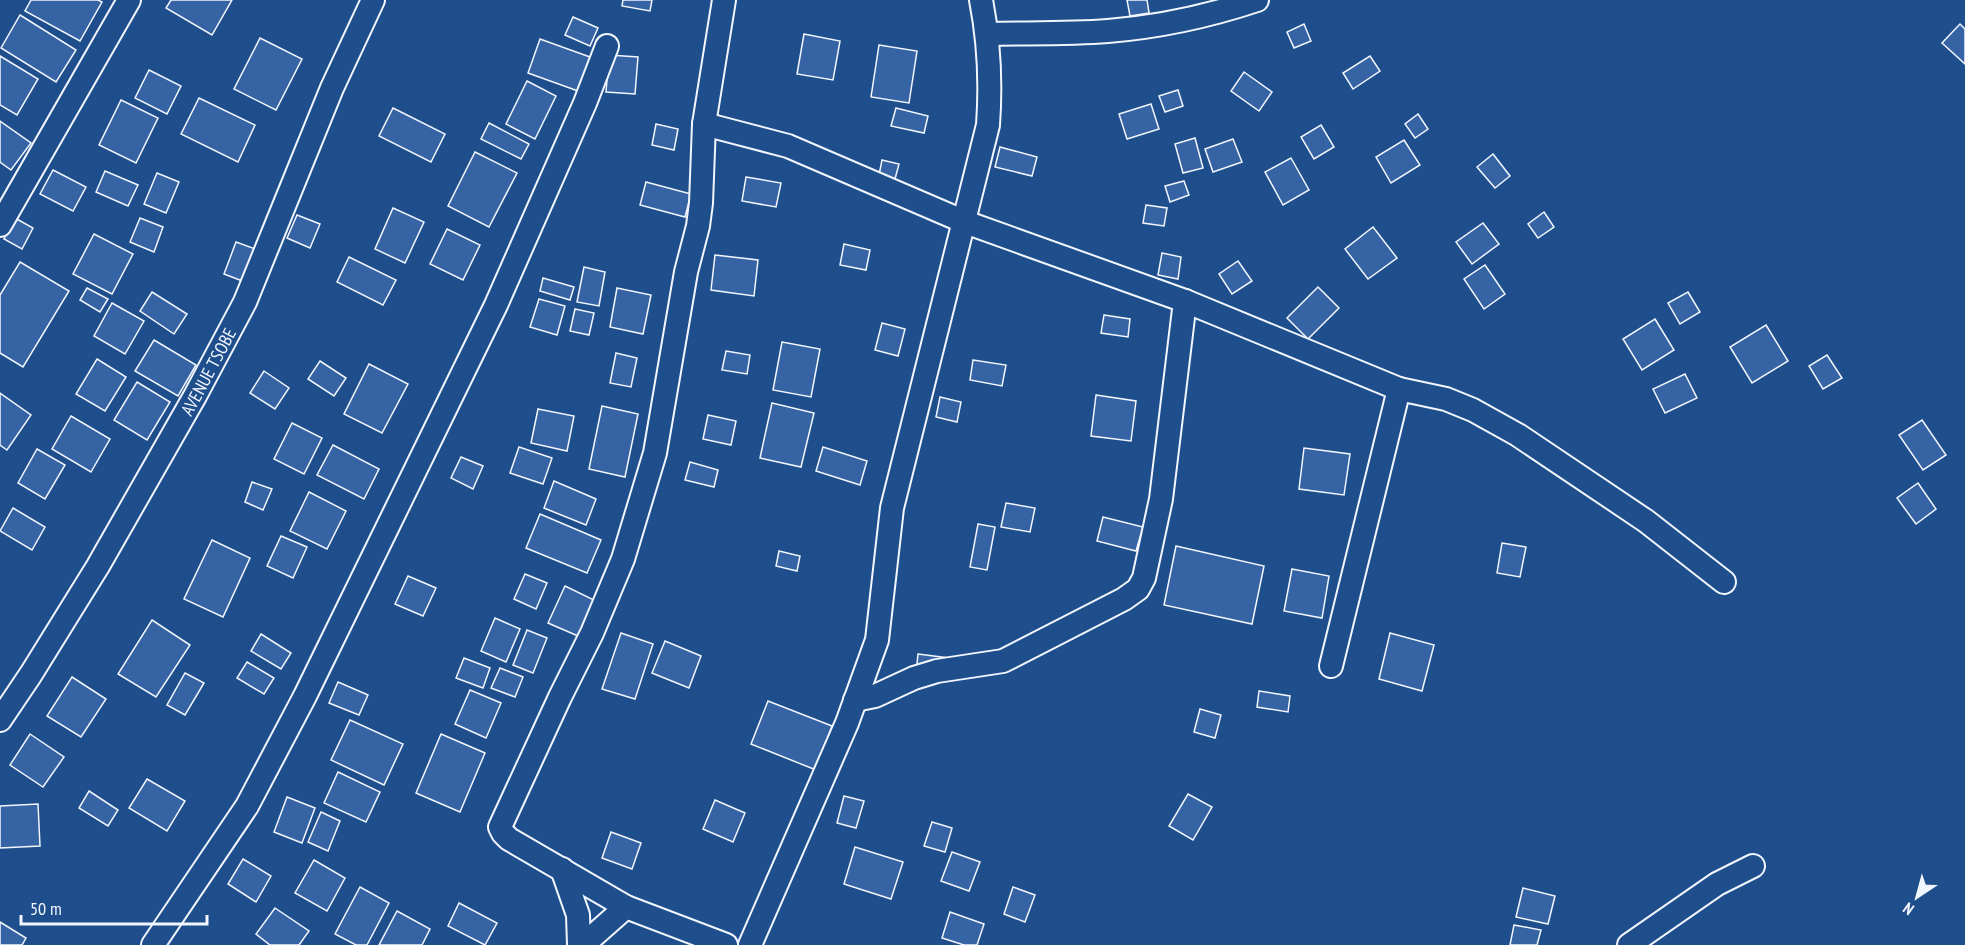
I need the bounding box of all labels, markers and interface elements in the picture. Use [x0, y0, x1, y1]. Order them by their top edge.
street label: AVENUE TSOBE [175, 324, 241, 419]
north arrow [1887, 867, 1947, 927]
scale bar [21, 888, 207, 926]
text: 50 m [30, 897, 62, 920]
text: N [1899, 899, 1918, 920]

